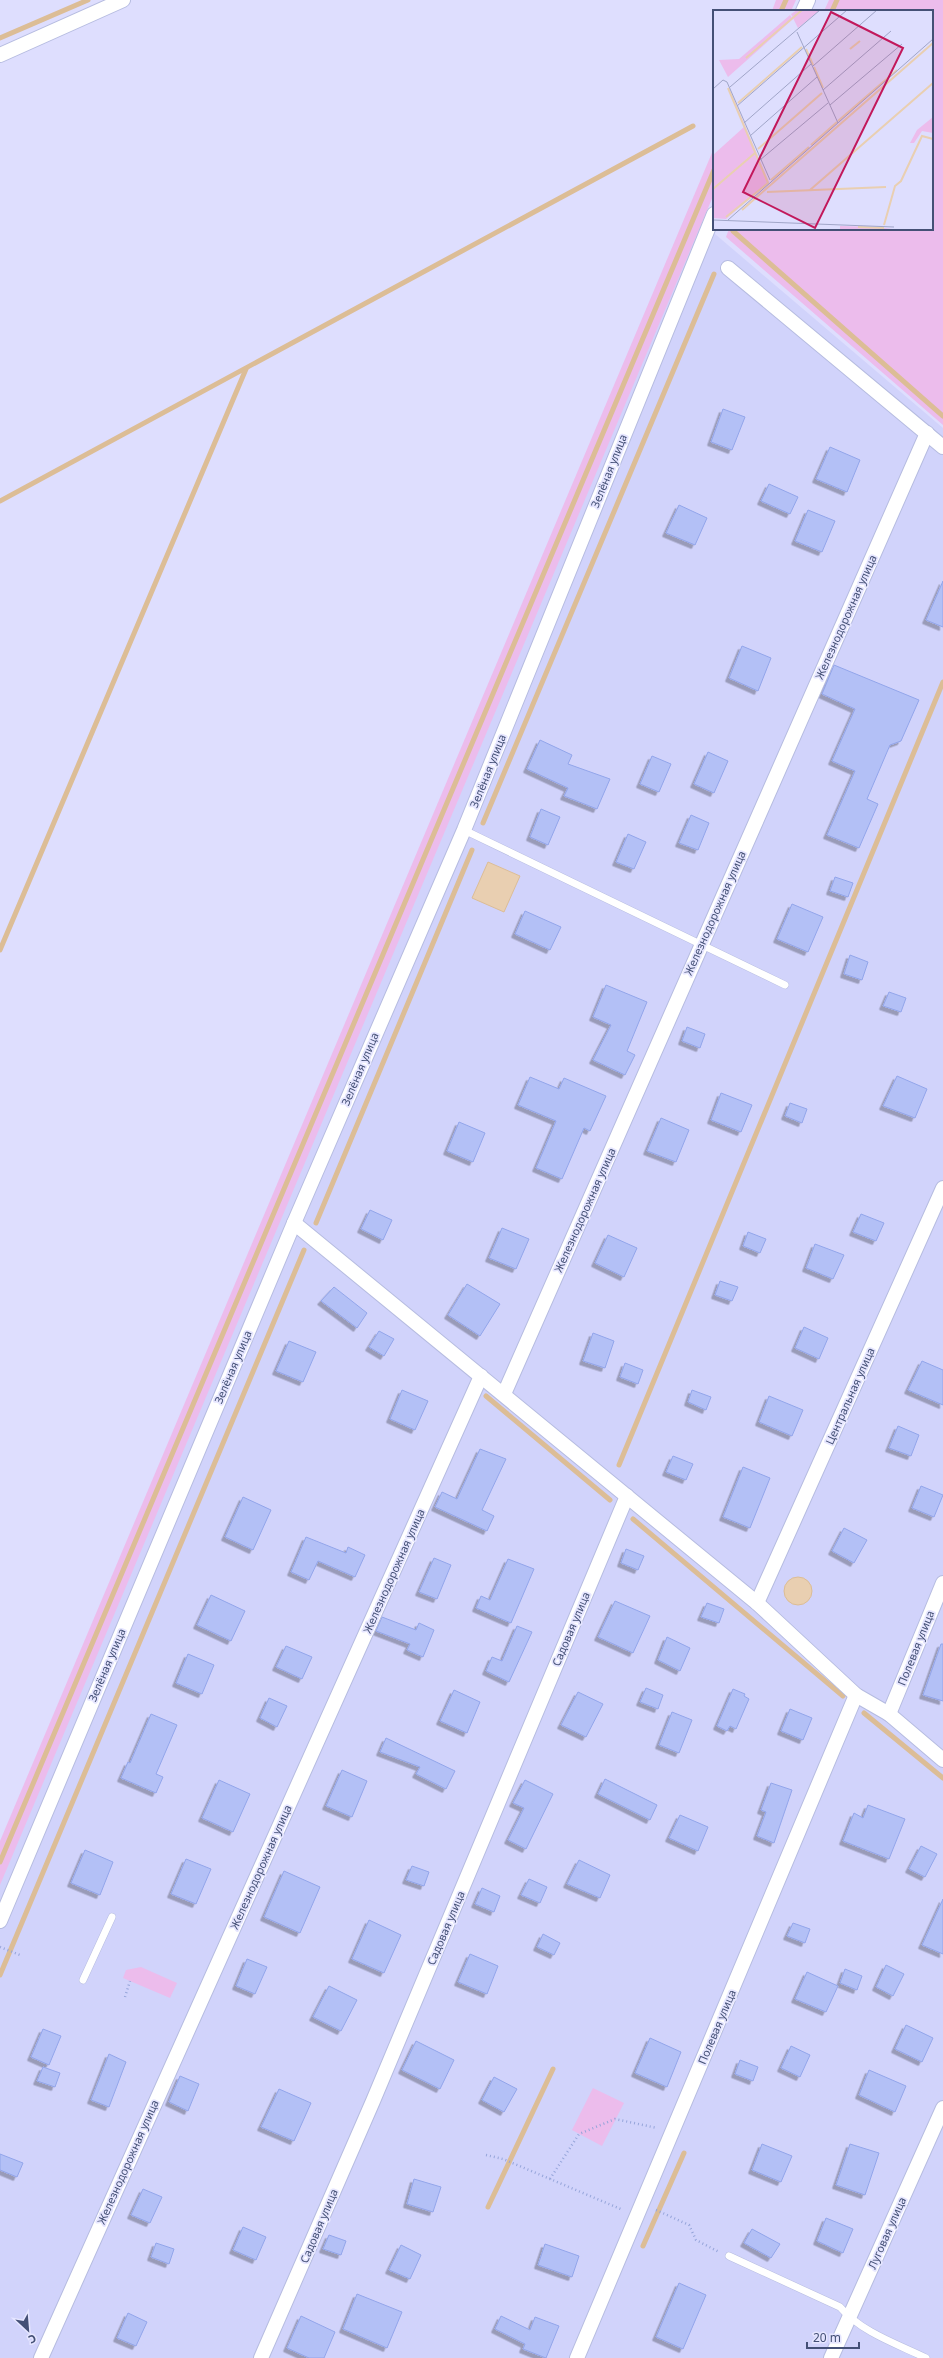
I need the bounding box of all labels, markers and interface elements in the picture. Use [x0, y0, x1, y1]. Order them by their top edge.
inset map [713, 10, 933, 230]
street label: Зелёная улица [587, 432, 630, 510]
street label: Железнодорожная улица [811, 552, 880, 681]
street label: Зелёная улица [466, 732, 509, 810]
street label: Железнодорожная улица [680, 848, 749, 977]
street label: Зелёная улица [337, 1030, 382, 1108]
street label: Железнодорожная улица [550, 1145, 619, 1274]
street label: Зелёная улица [210, 1328, 255, 1406]
street label: Центральная улица [821, 1345, 878, 1447]
street label: Железнодорожная улица [359, 1506, 428, 1635]
street label: Садовая улица [548, 1589, 593, 1668]
street label: Полевая улица [894, 1608, 937, 1688]
street label: Зелёная улица [84, 1626, 129, 1704]
street label: Железнодорожная улица [226, 1802, 295, 1931]
street label: Садовая улица [423, 1888, 468, 1967]
street label: Полевая улица [694, 1987, 739, 2066]
street label: Железнодорожная улица [93, 2097, 162, 2226]
street label: Садовая улица [296, 2186, 341, 2265]
street label: Луговая улица [864, 2194, 909, 2271]
north arrow [8, 2310, 48, 2350]
scale bar [807, 2324, 859, 2350]
text: 20 m [813, 2329, 841, 2346]
text: С [26, 2331, 39, 2348]

